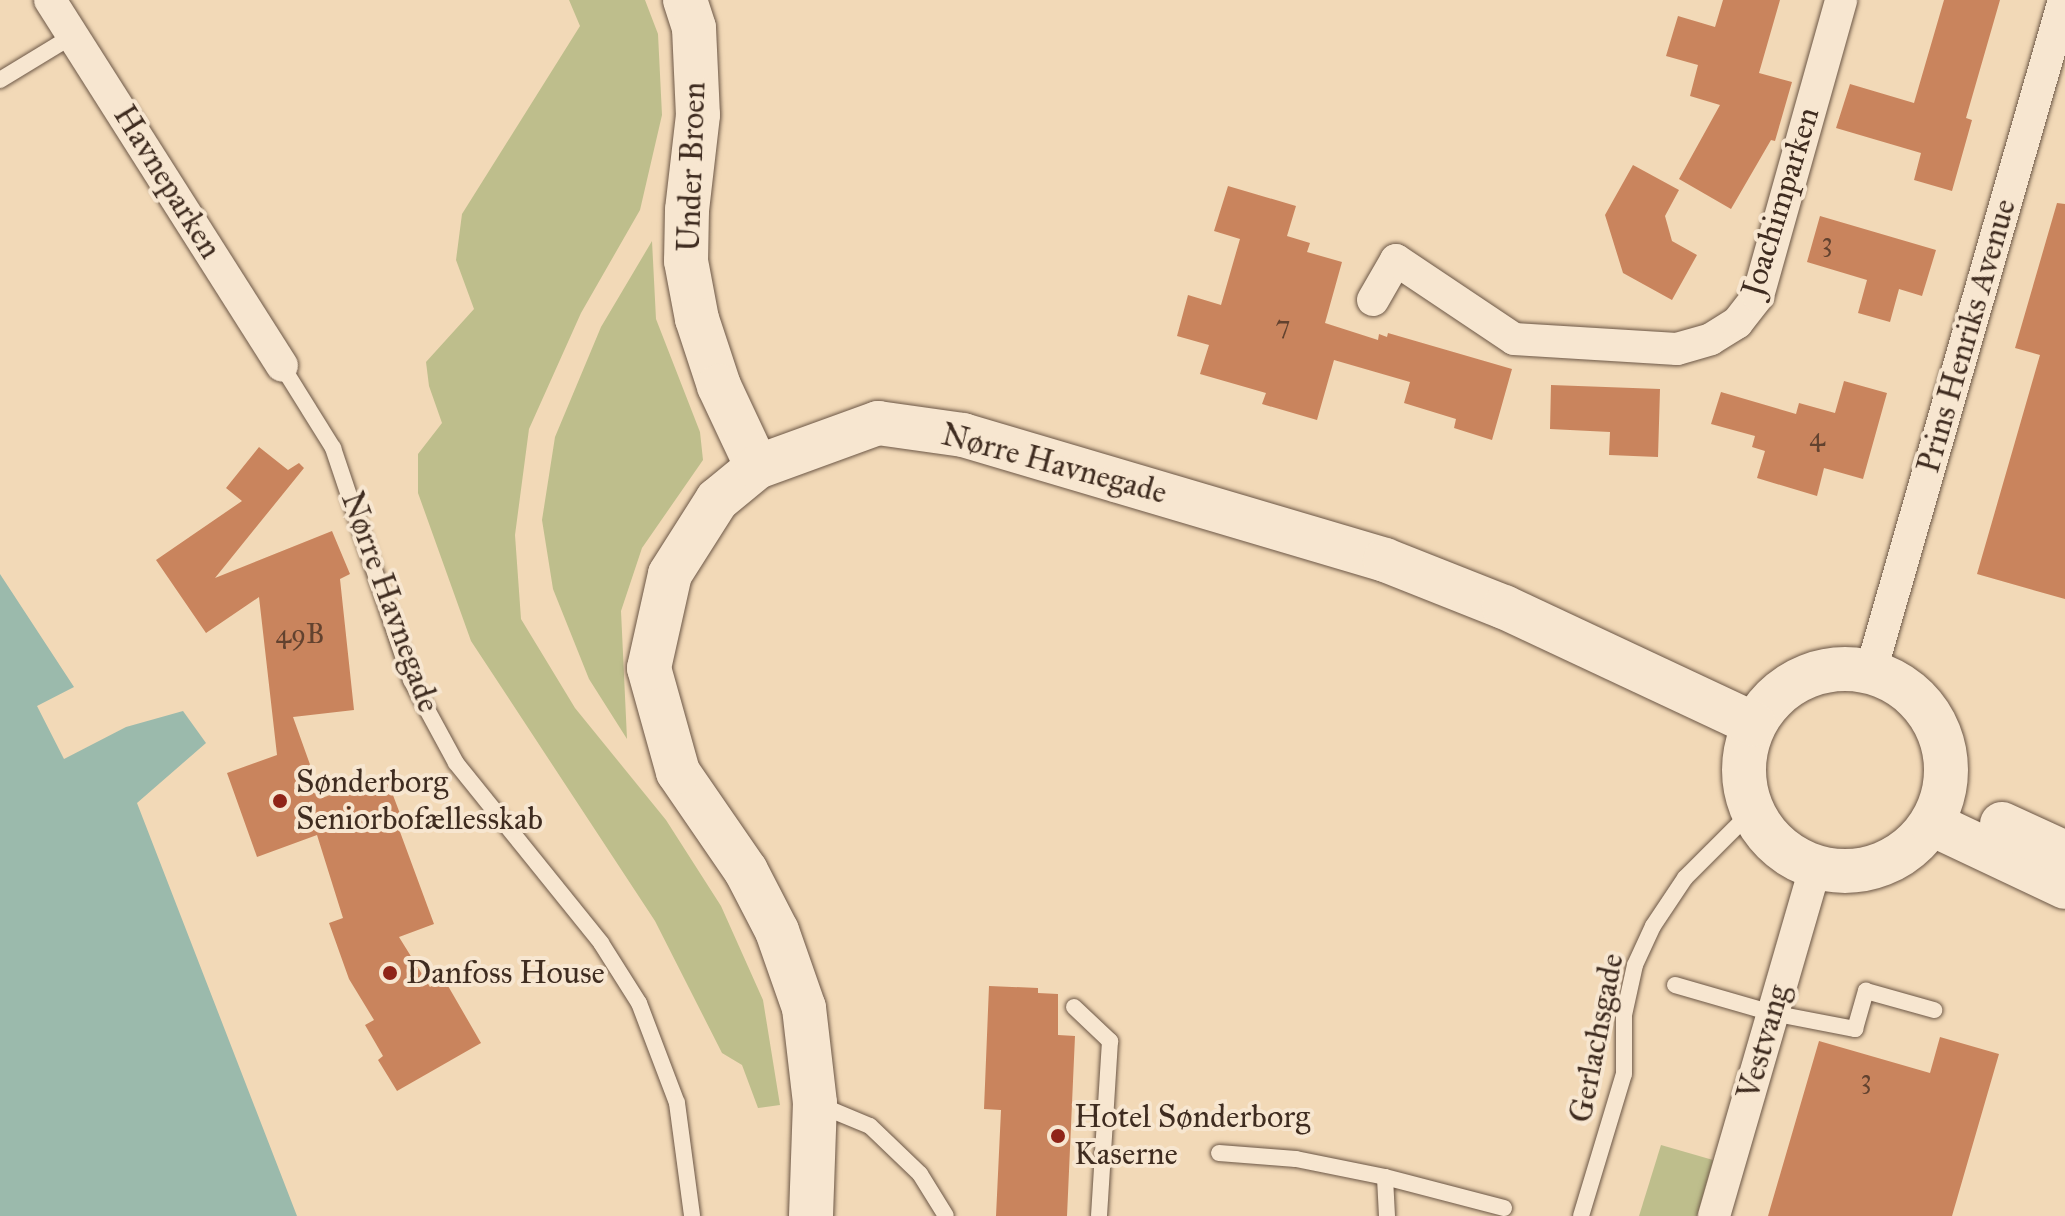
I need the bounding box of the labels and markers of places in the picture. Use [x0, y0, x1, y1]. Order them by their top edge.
place label: Sønderborg Seniorbofællesskab [296, 764, 543, 839]
marker: Sønderborg Seniorbofællesskab [271, 792, 289, 810]
place label: Danfoss House [406, 954, 605, 992]
marker: Danfoss House [381, 964, 399, 982]
place label: Hotel Sønderborg Kaserne [1074, 1099, 1310, 1174]
marker: Hotel Sønderborg Kaserne [1049, 1127, 1067, 1145]

